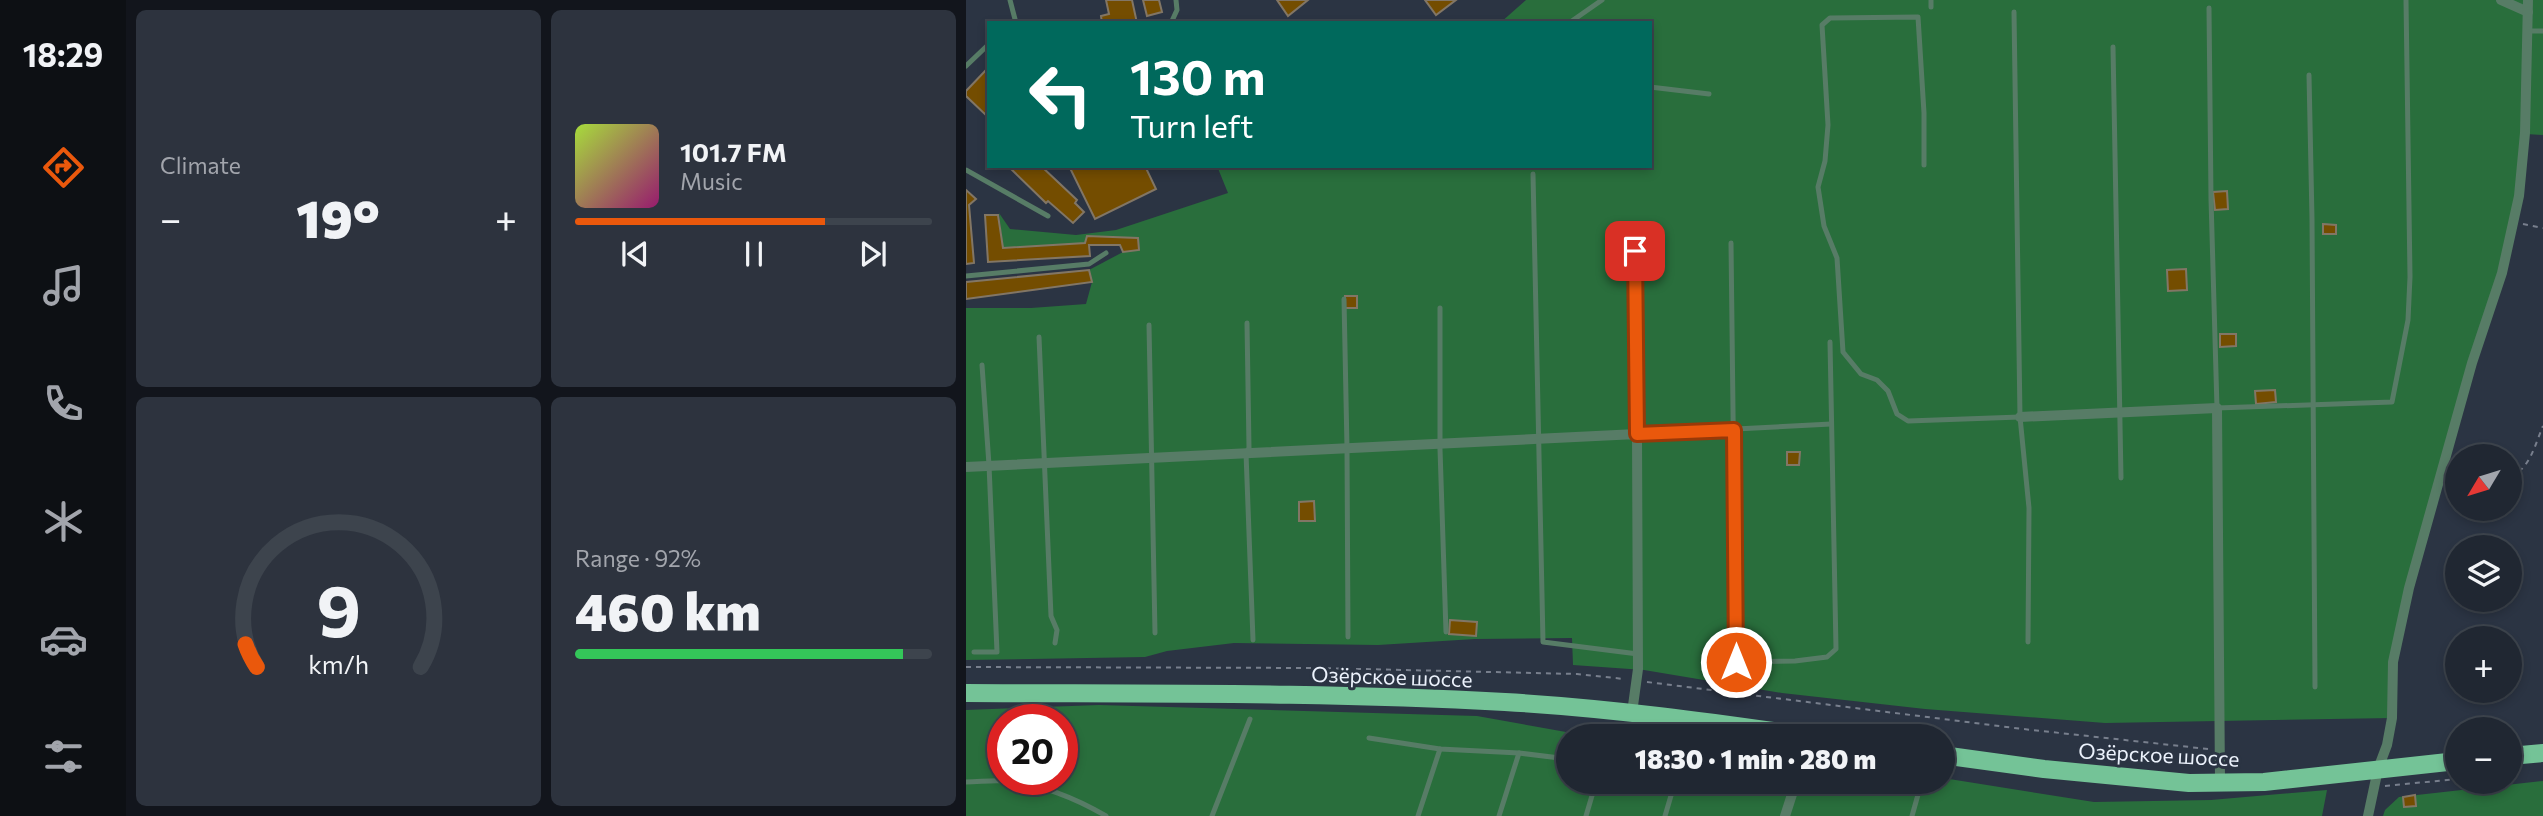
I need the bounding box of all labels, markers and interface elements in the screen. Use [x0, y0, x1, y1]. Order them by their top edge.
text: 18:29 [23, 34, 103, 74]
text: 130 m [1130, 45, 1265, 105]
icon: left [1015, 49, 1106, 140]
text: Turn left [1130, 105, 1254, 145]
text: 101.7 FM [680, 136, 787, 167]
icon: directions [39, 143, 88, 192]
text: Climate [160, 151, 241, 179]
text: Music [680, 167, 743, 195]
text: 19° [296, 185, 380, 249]
text: − [160, 194, 182, 241]
text: + [495, 194, 517, 241]
pin [1605, 221, 1665, 281]
icon: arrive [1616, 232, 1654, 270]
icon: previous [616, 235, 654, 273]
icon: pause [735, 235, 773, 273]
icon: next [854, 235, 892, 273]
icon: music [39, 261, 88, 310]
icon: phone [39, 379, 88, 428]
north arrow [2445, 444, 2522, 522]
map controls [2445, 444, 2522, 794]
icon: climate [39, 497, 88, 546]
button: layers [2445, 535, 2522, 612]
text: Range · 92% [575, 544, 701, 572]
text: 9 [316, 564, 361, 653]
text: 460 km [575, 578, 761, 642]
icon: car [39, 615, 88, 664]
position arrow [1699, 625, 1773, 699]
button: + [2445, 626, 2522, 703]
text: km/h [308, 649, 369, 679]
street label: Озёрское шоссе [1311, 661, 1473, 691]
speed limit sign: 20 [987, 704, 1078, 795]
button: − [2445, 717, 2522, 794]
icon: filters [39, 732, 88, 781]
street label: Озёрское шоссе [2078, 737, 2240, 771]
text: 18:30 · 1 min · 280 m [1635, 743, 1876, 774]

